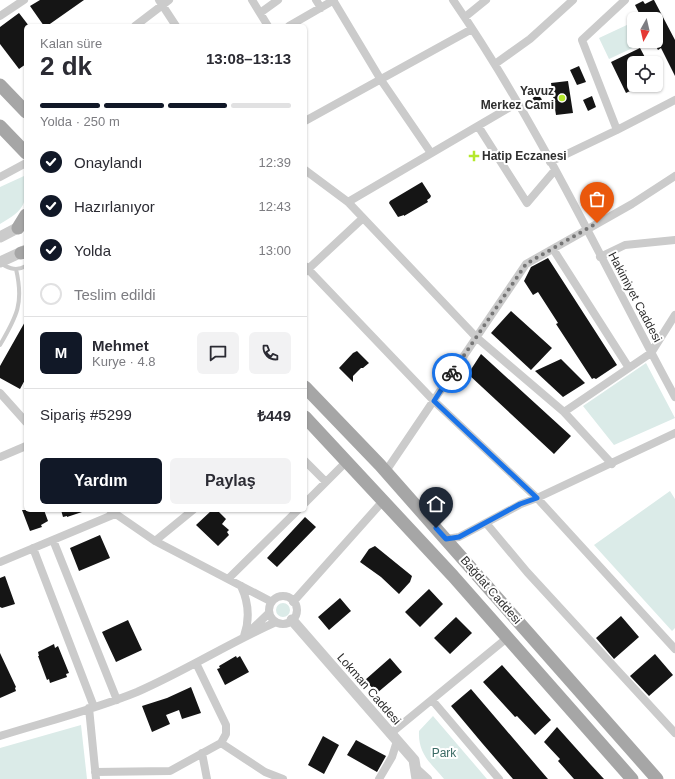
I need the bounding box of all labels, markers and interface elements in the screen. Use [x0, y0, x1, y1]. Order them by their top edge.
north arrow [627, 12, 663, 48]
map controls [627, 12, 663, 92]
text: Kalan süre [40, 36, 102, 51]
text: 13:08–13:13 [206, 50, 291, 67]
text: 2 dk [40, 51, 92, 81]
button: locate [627, 56, 663, 92]
place label: Yavuz Merkez Cami [481, 84, 554, 112]
marker: Yavuz Merkez Cami [557, 93, 567, 103]
text: Yolda · 250 m [40, 114, 120, 129]
place label: Hatip Eczanesi [482, 149, 567, 163]
icon: check [40, 151, 62, 173]
marker: Hatip Eczanesi [469, 151, 479, 161]
text: Onaylandı [74, 154, 142, 171]
text: 12:39 [258, 155, 291, 170]
pin [580, 182, 614, 223]
icon: bag [586, 188, 608, 210]
icon: check [40, 195, 62, 217]
text: Hazırlanıyor [74, 198, 155, 215]
text: 12:43 [258, 199, 291, 214]
icon: check [40, 239, 62, 261]
text: Yolda [74, 242, 111, 259]
text: 13:00 [258, 243, 291, 258]
street label: Hakimiyet Caddesi [605, 250, 665, 344]
text: Teslim edildi [74, 286, 156, 303]
button: chat [197, 332, 239, 374]
button: phone [249, 332, 291, 374]
text: Mehmet [92, 337, 149, 354]
text: M [55, 344, 67, 361]
courier [432, 353, 472, 393]
text: Kurye · 4.8 [92, 354, 156, 369]
icon: bike [441, 362, 463, 384]
text: Sipariş #5299 [40, 406, 132, 423]
text: ₺449 [257, 407, 291, 424]
button: Yardım [40, 458, 162, 504]
button: Paylaş [170, 458, 291, 504]
pin [419, 487, 453, 528]
icon: home [425, 493, 447, 515]
street label: Bağdat Caddesi [458, 553, 524, 627]
street label: Lokman Caddesi [334, 650, 404, 728]
park label: Park [432, 746, 457, 760]

